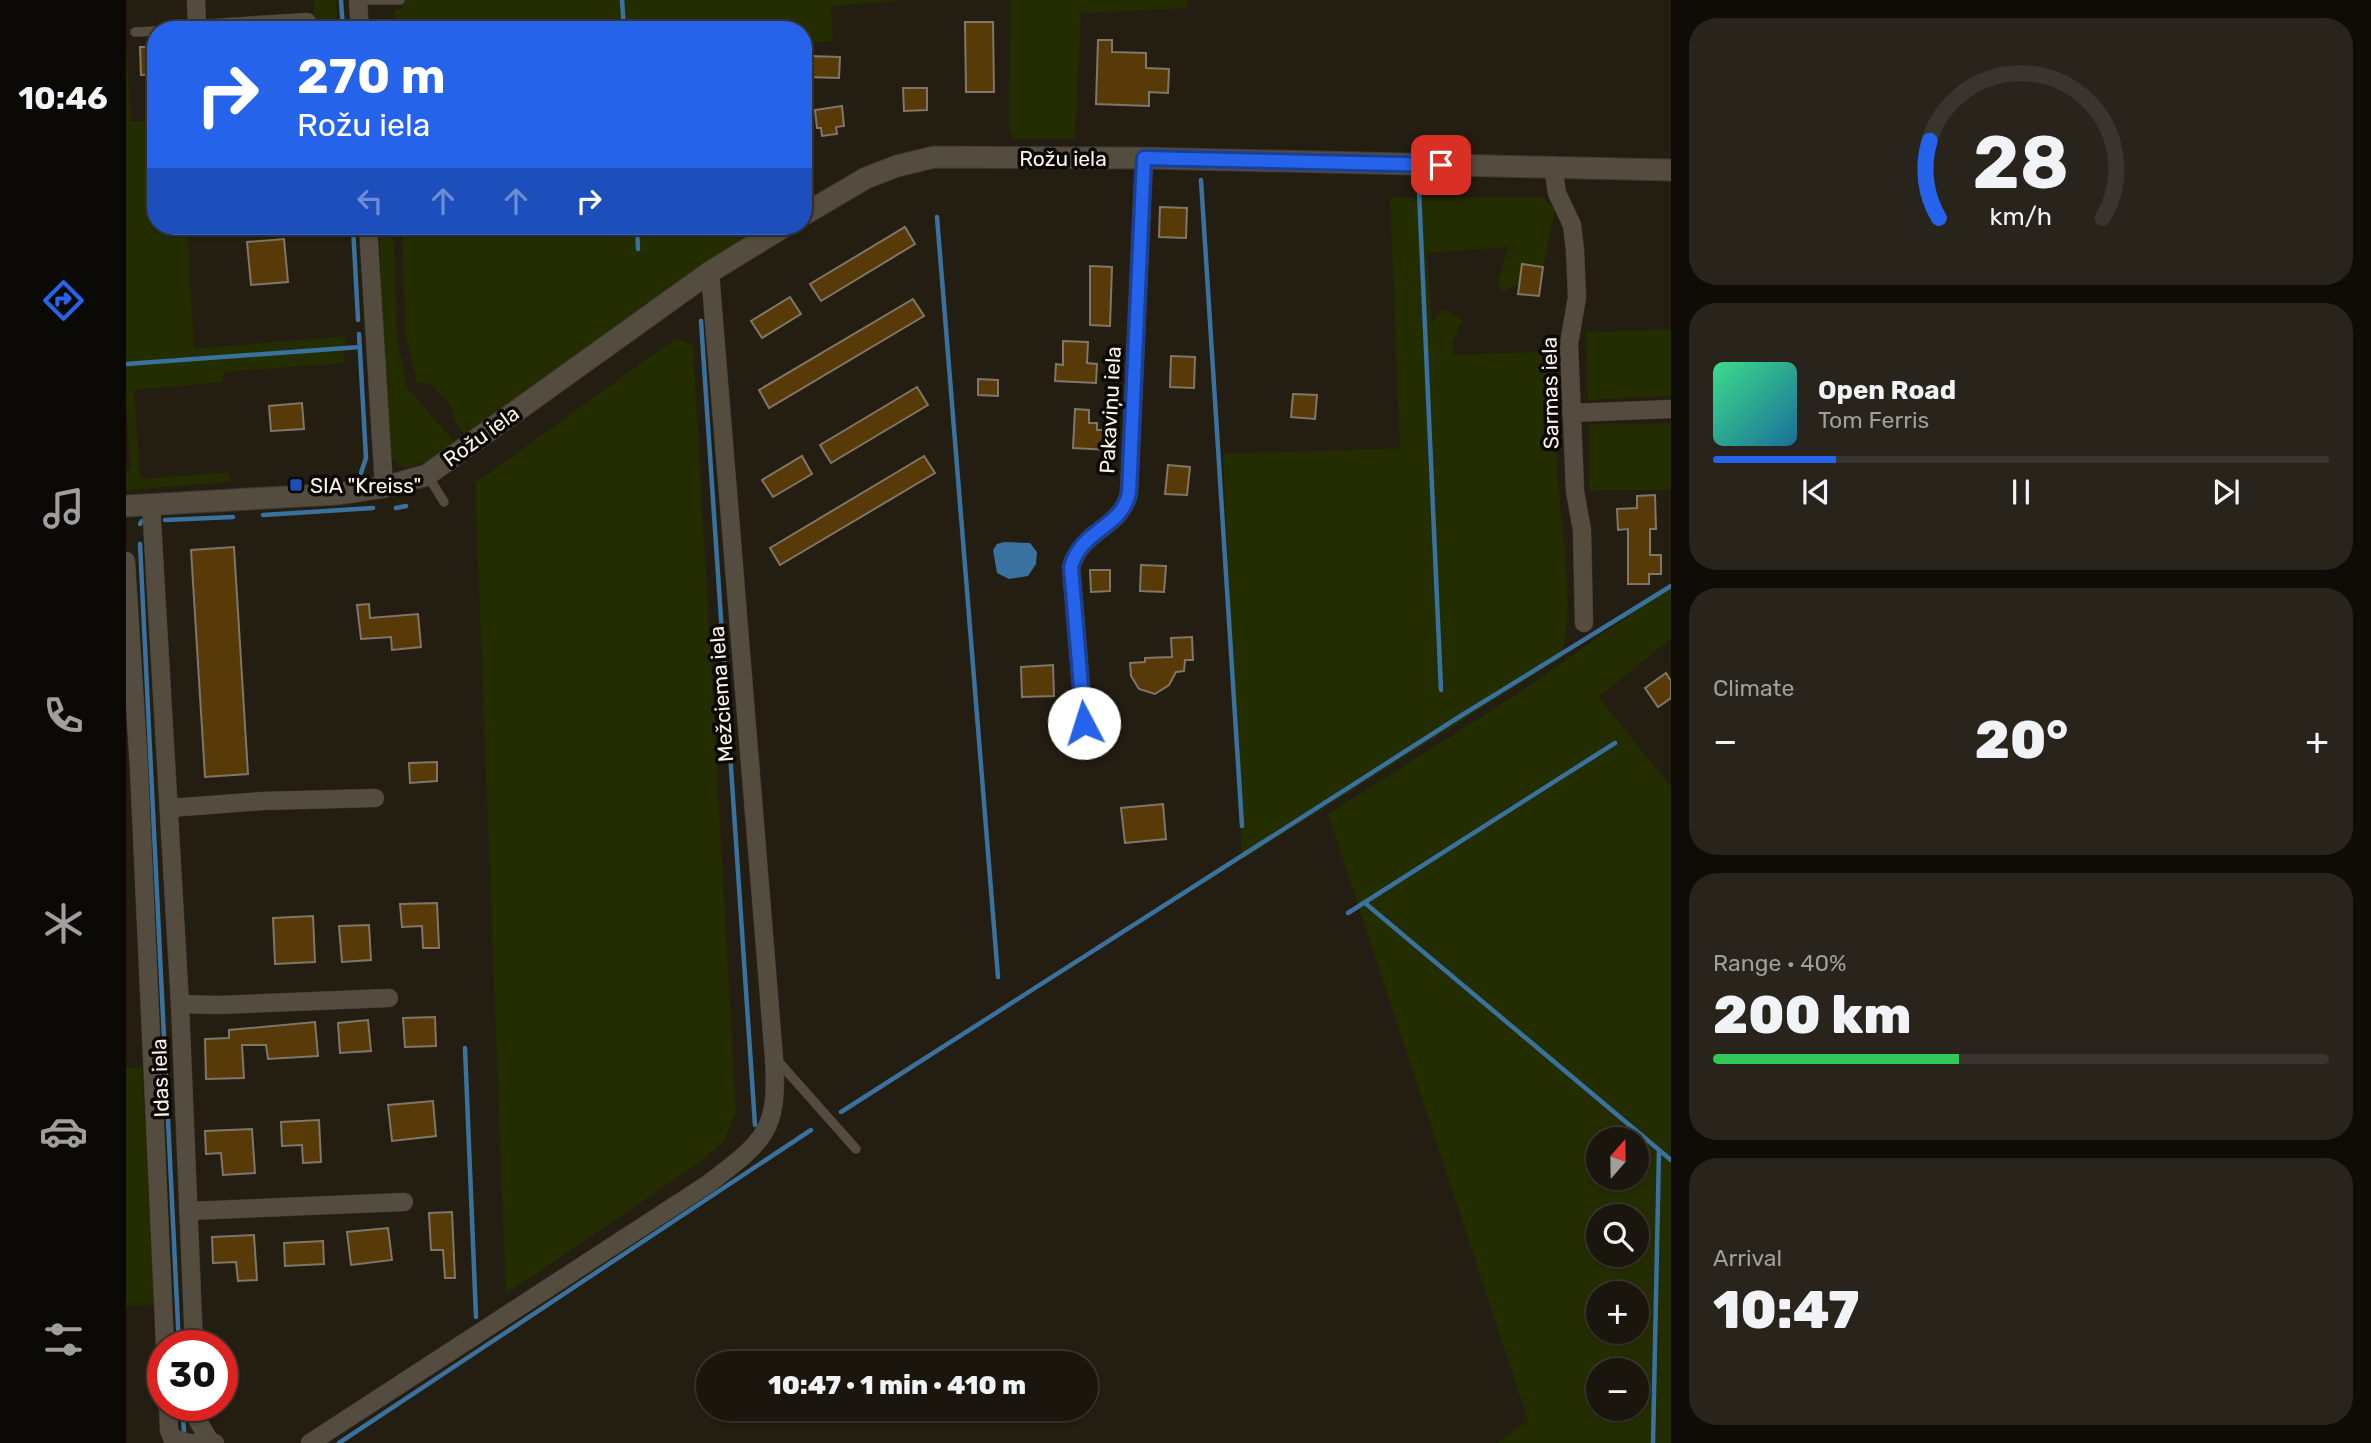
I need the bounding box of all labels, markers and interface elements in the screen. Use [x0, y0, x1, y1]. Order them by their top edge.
text: 270 m [297, 47, 446, 105]
icon: right [182, 49, 273, 140]
text: 10:46 [18, 79, 108, 117]
text: Rožu iela [297, 106, 430, 144]
text: 28 [1973, 120, 2069, 206]
pin [1411, 135, 1471, 195]
street label: Rožu iela [1019, 146, 1107, 171]
icon: arrive [1422, 146, 1460, 184]
icon: left [351, 182, 389, 220]
icon: ahead [424, 182, 462, 220]
icon: ahead [497, 182, 535, 220]
icon: right [570, 182, 608, 220]
text: km/h [1990, 201, 2052, 230]
icon: directions [39, 276, 88, 325]
street label: Sarmas iela [1537, 337, 1563, 449]
street label: Pakaviņu iela [1094, 346, 1126, 474]
text: Open Road [1818, 375, 1956, 406]
street label: Rožu iela [438, 400, 524, 472]
text: Tom Ferris [1818, 406, 1929, 434]
place label: SIA "Kreiss" [310, 473, 421, 498]
icon: previous [1797, 473, 1835, 511]
icon: pause [2002, 473, 2040, 511]
icon: next [2207, 473, 2245, 511]
marker: SIA "Kreiss" [288, 477, 304, 493]
icon: music [39, 484, 88, 533]
street label: Mežciema iela [704, 625, 738, 763]
text: Climate [1713, 674, 1794, 702]
position arrow [1047, 686, 1121, 760]
icon: phone [39, 691, 88, 740]
text: 20° [1975, 709, 2068, 771]
text: − [1713, 718, 1738, 764]
text: + [2305, 718, 2329, 764]
icon: climate [39, 899, 88, 948]
text: Range · 40% [1713, 949, 1847, 977]
text: 200 km [1713, 984, 1911, 1046]
street label: Idas iela [146, 1038, 174, 1118]
icon: car [39, 1107, 88, 1156]
north arrow [1586, 1127, 1648, 1190]
map controls [1586, 1127, 1649, 1421]
button: search [1586, 1204, 1649, 1267]
text: Arrival [1713, 1244, 1782, 1272]
text: 10:47 [1713, 1279, 1859, 1341]
button: + [1586, 1281, 1649, 1344]
icon: filters [39, 1315, 88, 1364]
speed limit sign: 30 [147, 1330, 238, 1421]
button: − [1586, 1358, 1649, 1421]
text: 10:47 · 1 min · 410 m [768, 1370, 1026, 1401]

